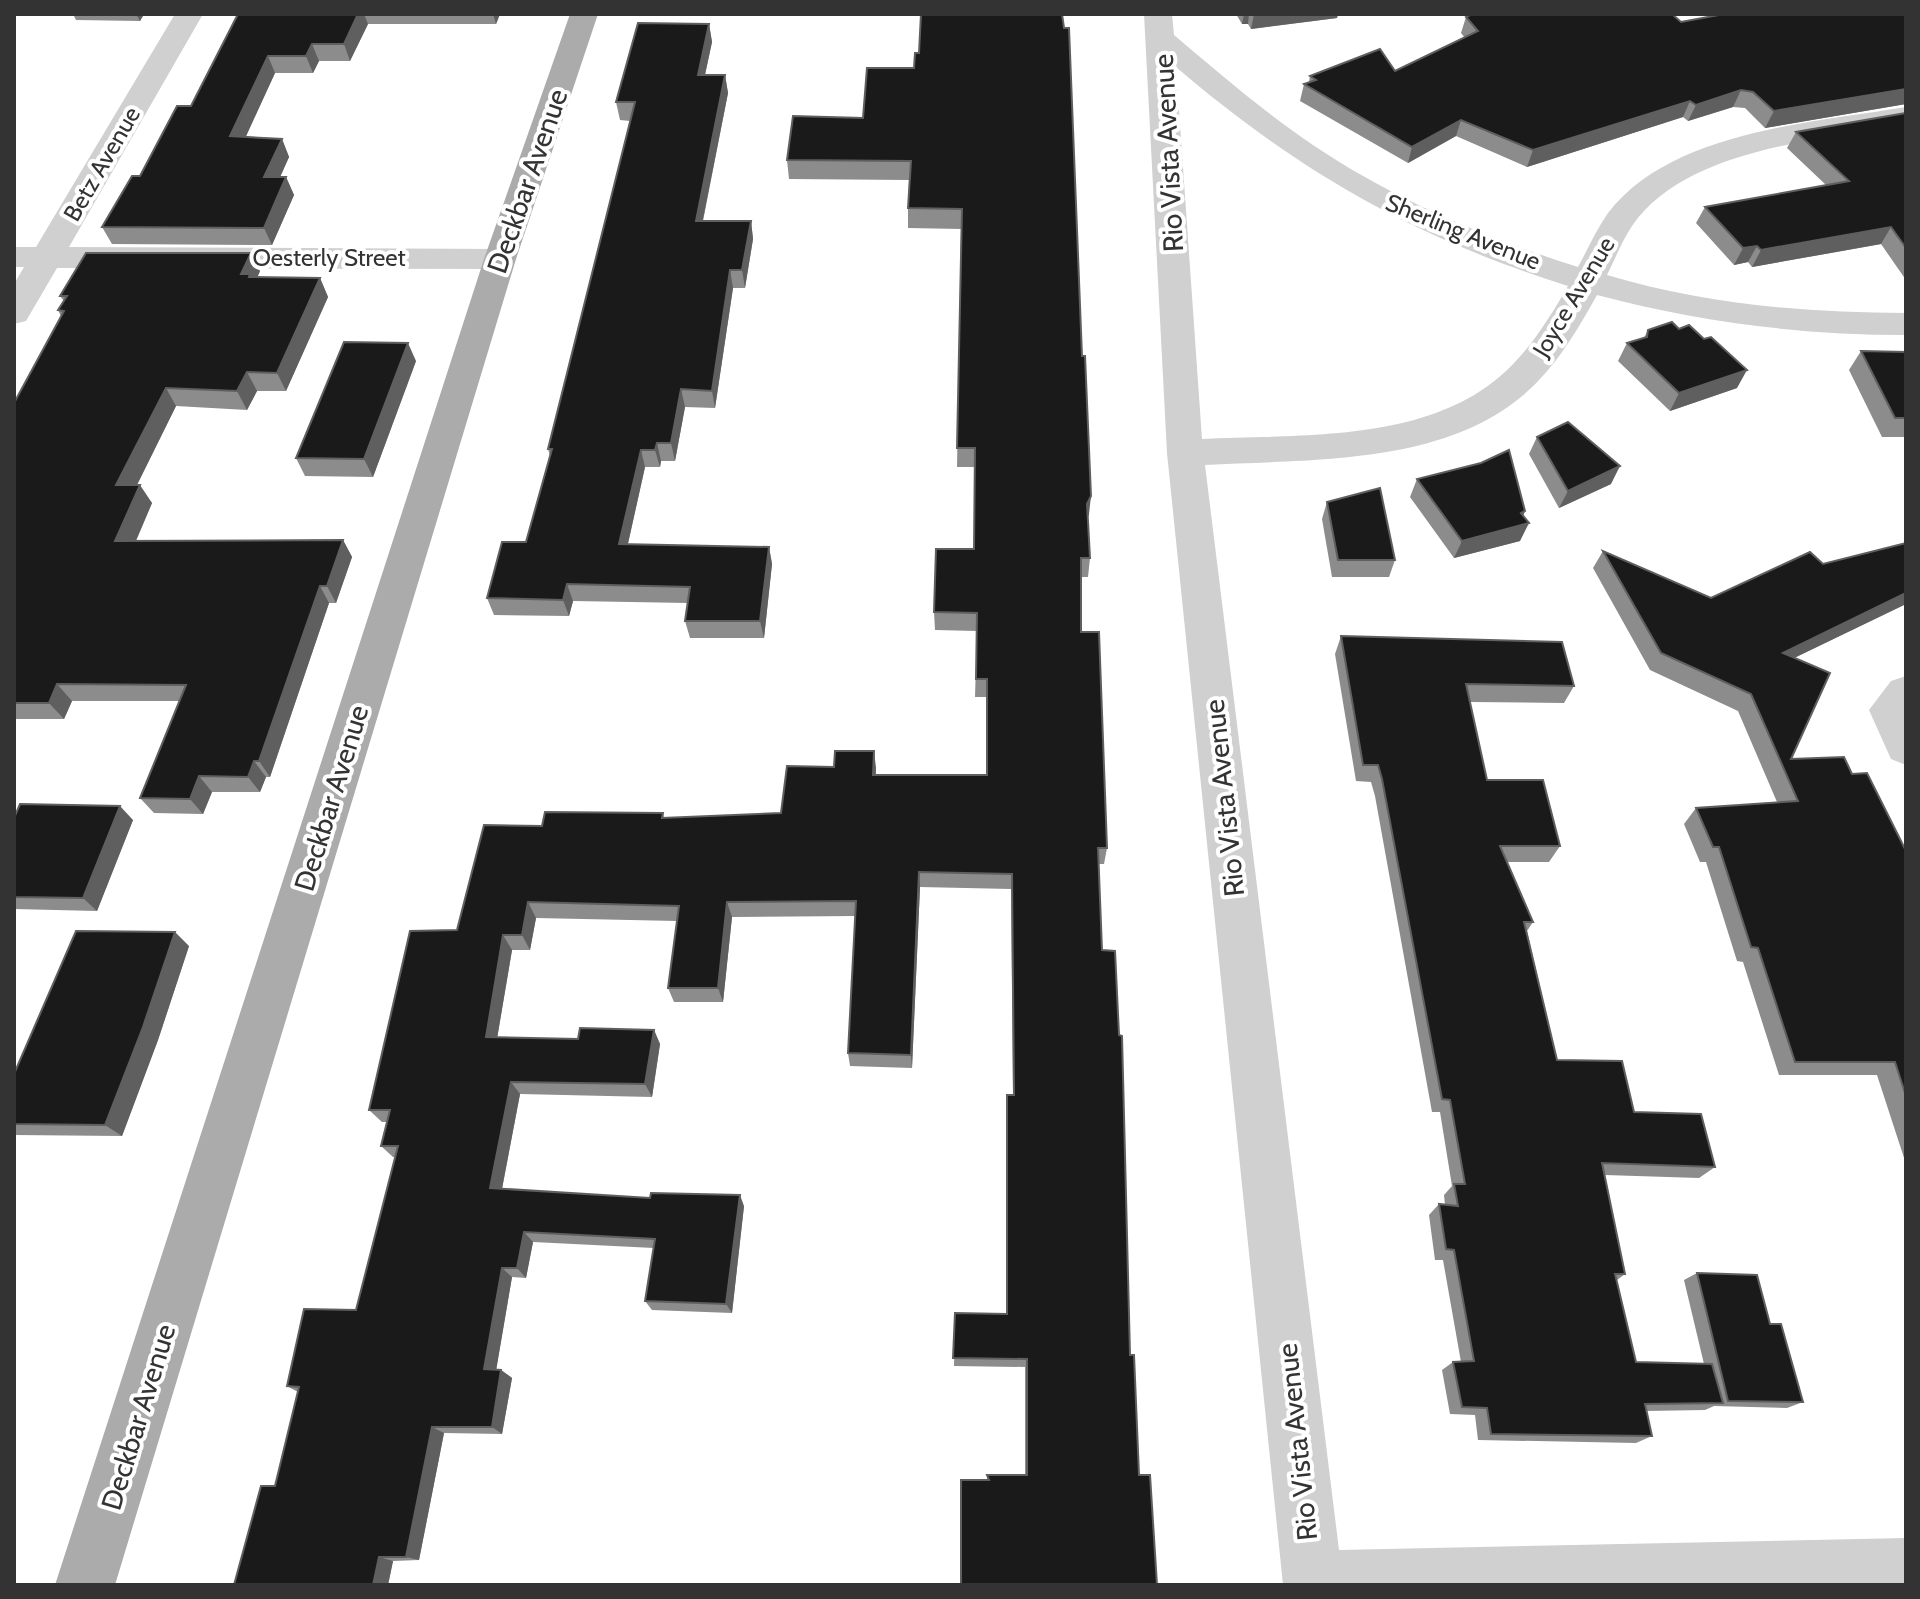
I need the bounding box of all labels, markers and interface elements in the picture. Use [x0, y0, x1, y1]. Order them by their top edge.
street label: Rio Vista Avenue [1146, 53, 1190, 253]
street label: Deckbar Avenue [480, 84, 574, 278]
street label: Betz Avenue [57, 101, 146, 226]
street label: Sherling Avenue [1382, 187, 1545, 276]
street label: Joyce Avenue [1526, 231, 1621, 363]
street label: Oesterly Street [252, 243, 406, 272]
street label: Rio Vista Avenue [1197, 698, 1251, 898]
street label: Deckbar Avenue [287, 701, 375, 895]
street label: Deckbar Avenue [94, 1320, 182, 1514]
street label: Rio Vista Avenue [1270, 1342, 1324, 1542]

